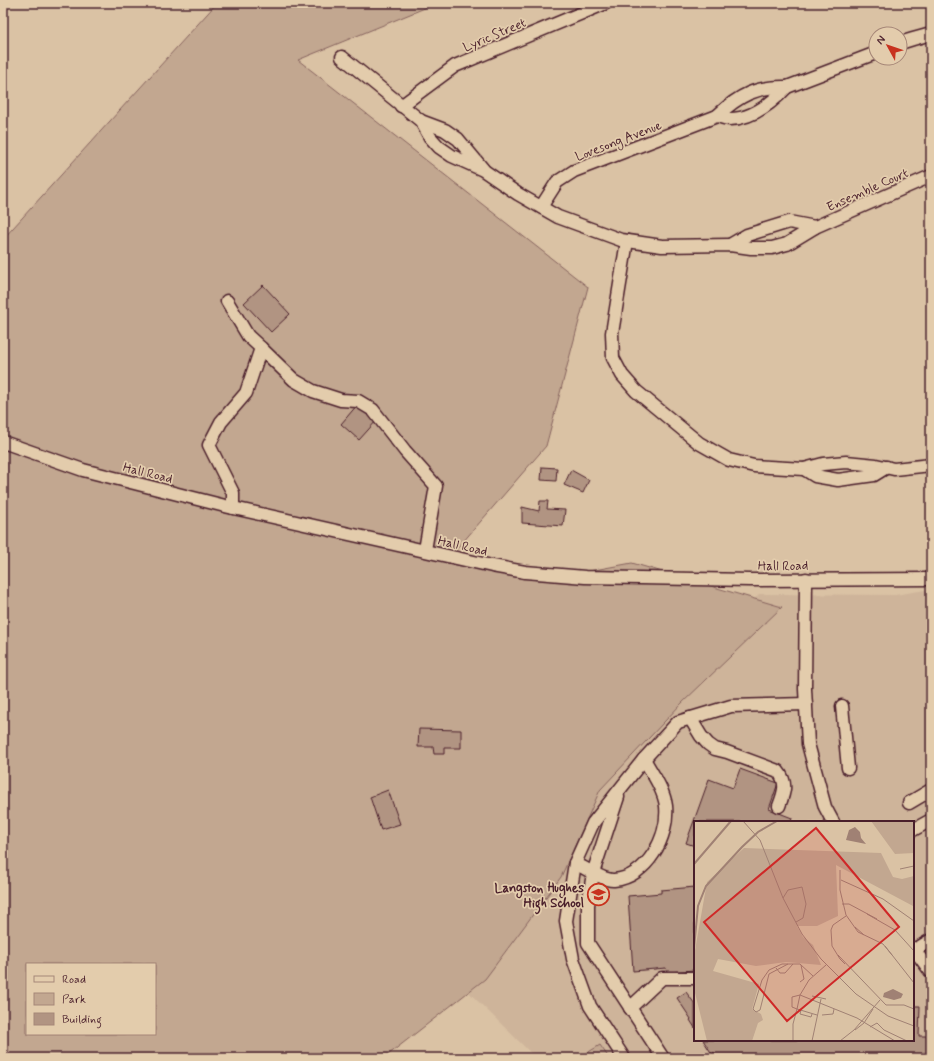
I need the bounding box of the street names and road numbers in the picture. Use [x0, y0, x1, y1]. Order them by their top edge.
street label: Lyric Street [460, 14, 529, 56]
street label: Lovesong Avenue [573, 117, 665, 167]
street label: Ensemble Court [824, 165, 911, 216]
street label: Hall Road [121, 459, 174, 488]
street label: Hall Road [436, 533, 489, 560]
street label: Hall Road [758, 558, 808, 575]

